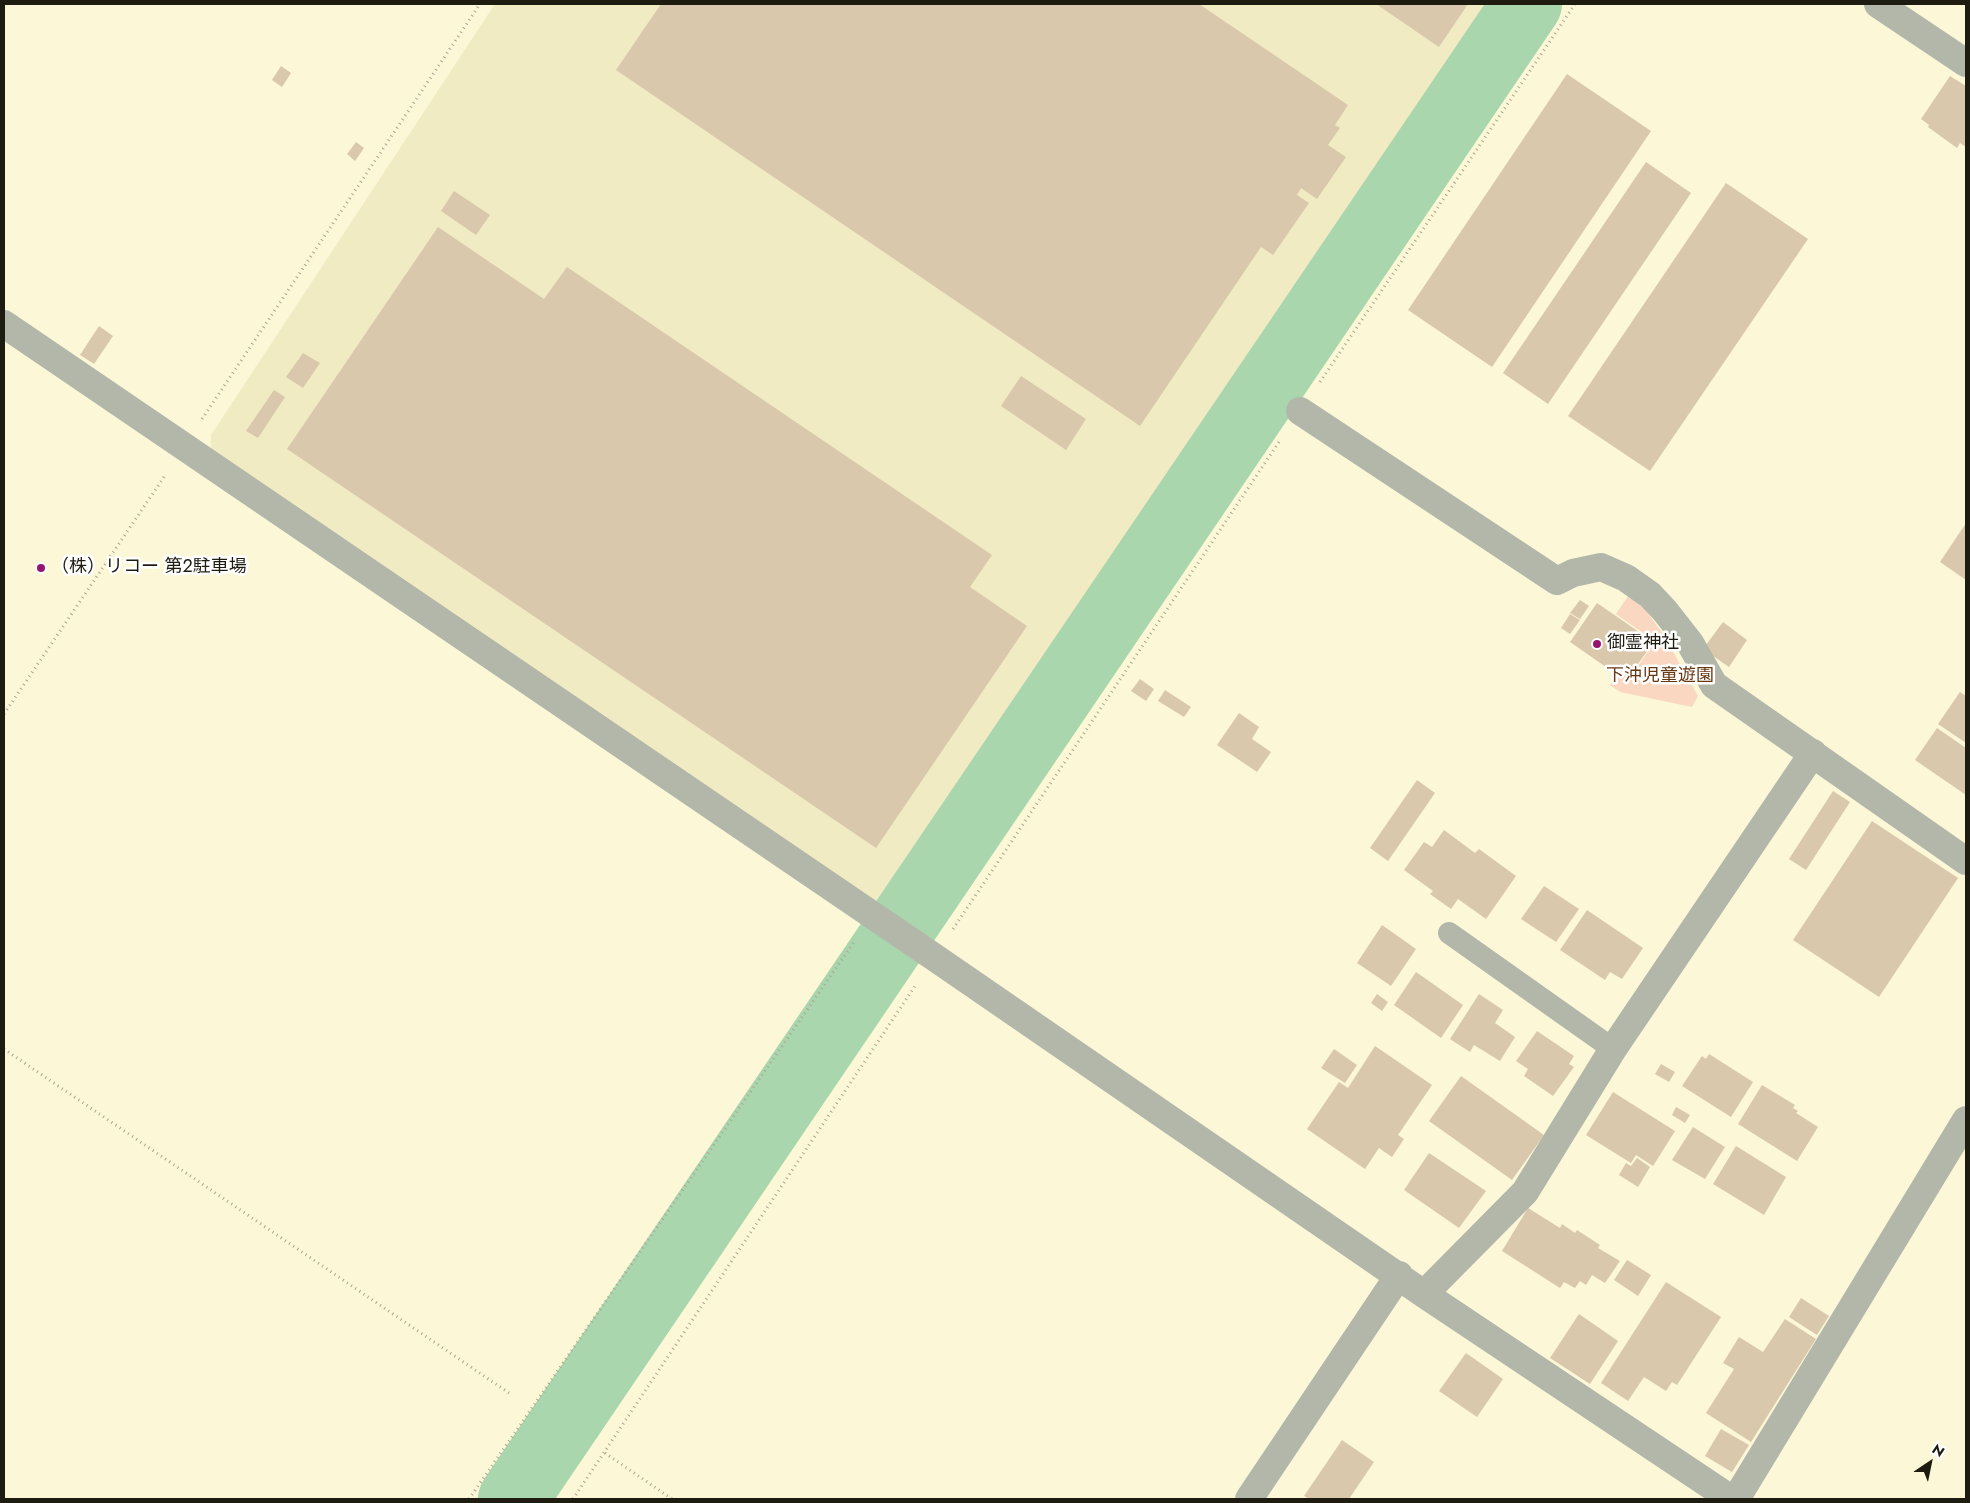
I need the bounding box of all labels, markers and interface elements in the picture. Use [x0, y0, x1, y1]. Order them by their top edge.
place label: （株）リコー 第2駐車場 [51, 557, 247, 579]
marker: （株）リコー 第2駐車場 [35, 562, 47, 574]
place label: 御霊神社 [1607, 633, 1679, 655]
marker: 御霊神社 [1591, 638, 1603, 650]
park label: 下沖児童遊園 [1606, 666, 1714, 688]
north arrow [1905, 1438, 1955, 1488]
text: N [1928, 1439, 1949, 1462]

